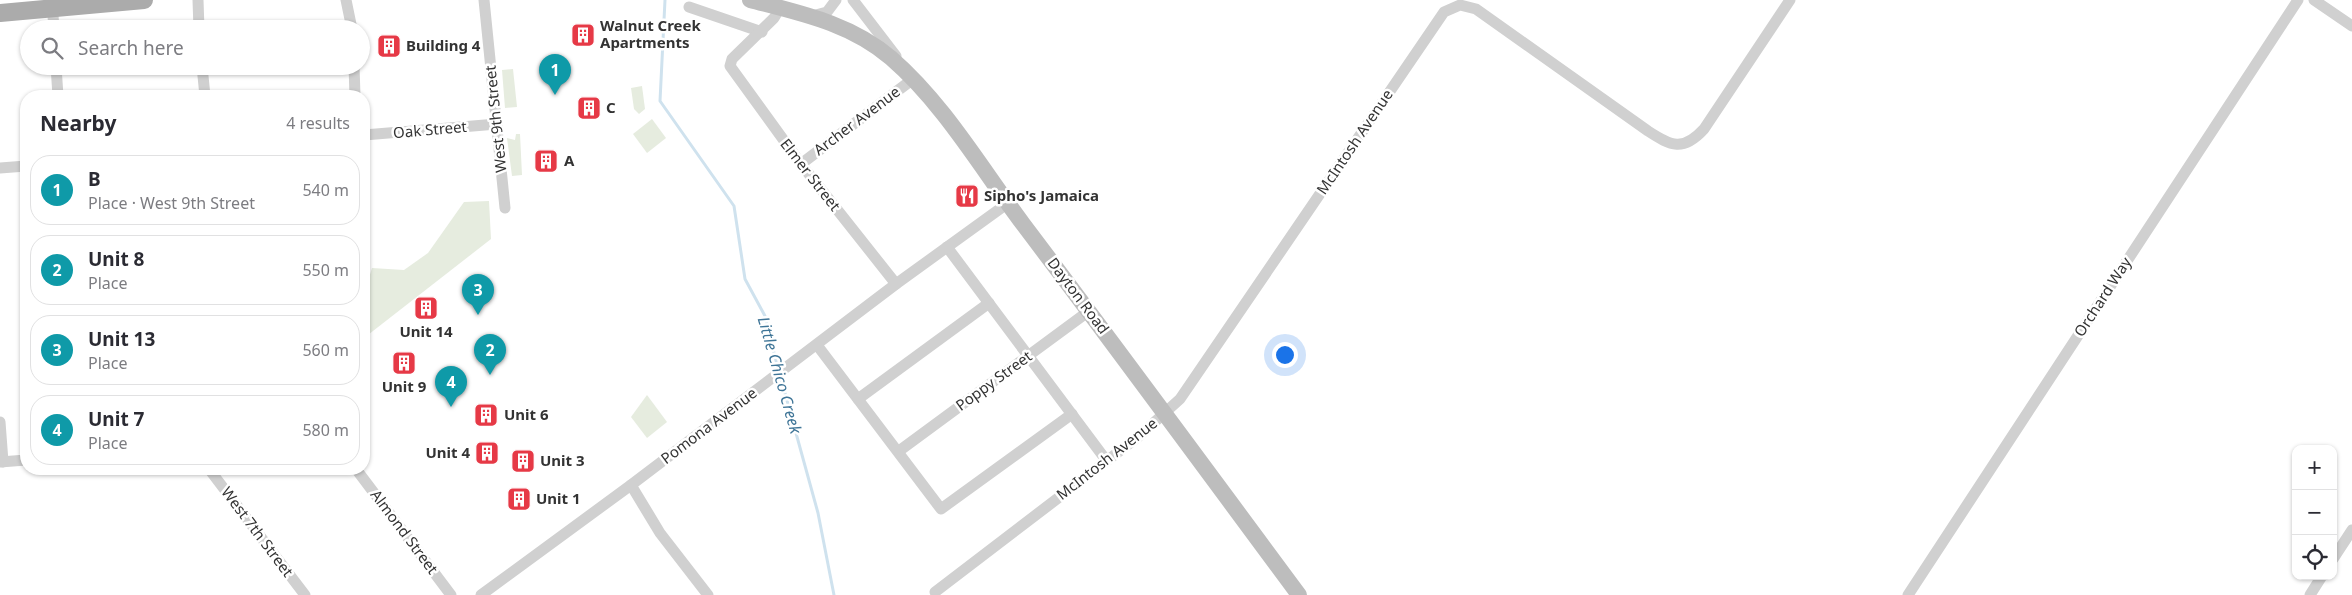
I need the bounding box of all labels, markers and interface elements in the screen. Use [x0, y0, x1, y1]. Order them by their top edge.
place label: Walnut Creek Apartments [600, 15, 702, 52]
search box [20, 20, 370, 75]
building icon: Walnut Creek Apartments [570, 22, 596, 48]
building icon: Building 4 [376, 33, 402, 59]
icon: search [38, 34, 66, 62]
text: Search here [78, 35, 184, 61]
place label: Building 4 [406, 35, 481, 55]
pin: 1 [539, 54, 571, 95]
street label: West 9th Street [479, 64, 511, 174]
street label: Archer Avenue [809, 81, 904, 159]
street label: McIntosh Avenue [1312, 85, 1397, 198]
building icon: C [576, 95, 602, 121]
place label: C [606, 97, 616, 117]
text: Nearby [40, 109, 116, 137]
text: 4 results [286, 112, 350, 134]
street label: Oak Street [392, 116, 468, 142]
street label: Elmer Street [776, 134, 846, 215]
building icon: A [533, 148, 559, 174]
place label: A [564, 150, 575, 170]
text: B [88, 166, 101, 192]
text: 1 [52, 179, 62, 201]
text: 540 m [302, 179, 349, 201]
restaurant icon: Sipho's Jamaica [954, 183, 980, 209]
place label: Sipho's Jamaica [984, 185, 1099, 205]
text: Place · West 9th Street [88, 192, 255, 214]
text: Unit 8 [88, 246, 144, 272]
street label: Orchard Way [2069, 252, 2136, 340]
street label: Dayton Road [1044, 253, 1114, 338]
text: 2 [52, 259, 62, 281]
text: 550 m [302, 259, 349, 281]
text: Place [88, 272, 128, 294]
pin: 3 [462, 274, 494, 315]
building icon: Unit 14 [413, 295, 439, 321]
water label: Little Chico Creek [753, 314, 808, 437]
place label: Unit 14 [399, 321, 453, 341]
text: Unit 13 [88, 326, 155, 352]
pin: 2 [474, 334, 506, 375]
text: 3 [52, 339, 62, 361]
text: 560 m [302, 339, 349, 361]
your location [1272, 342, 1298, 368]
street label: Poppy Street [951, 345, 1036, 415]
building icon: Unit 9 [391, 350, 417, 376]
text: Place [88, 352, 128, 374]
pin: 4 [435, 366, 467, 407]
place label: Unit 9 [382, 376, 427, 396]
street label: Pomona Avenue [656, 382, 761, 468]
building icon: Unit 6 [473, 402, 499, 428]
place label: Unit 6 [504, 404, 549, 424]
text: Unit 7 [88, 406, 144, 432]
street label: McIntosh Avenue [1052, 413, 1161, 504]
text: 4 [52, 419, 62, 441]
text: 580 m [302, 419, 349, 441]
text: Place [88, 432, 128, 454]
building icon: Unit 4 [474, 440, 500, 466]
place label: Unit 4 [425, 442, 470, 462]
map controls [2292, 445, 2337, 580]
button: + [2292, 445, 2337, 490]
building icon: Unit 3 [510, 448, 536, 474]
place label: Unit 3 [540, 450, 585, 470]
street label: West 7th Street [217, 482, 299, 581]
street label: Almond Street [366, 485, 443, 578]
building icon: Unit 1 [506, 486, 532, 512]
place label: Unit 1 [536, 488, 581, 508]
button: − [2292, 490, 2337, 535]
button: locate [2292, 535, 2337, 580]

